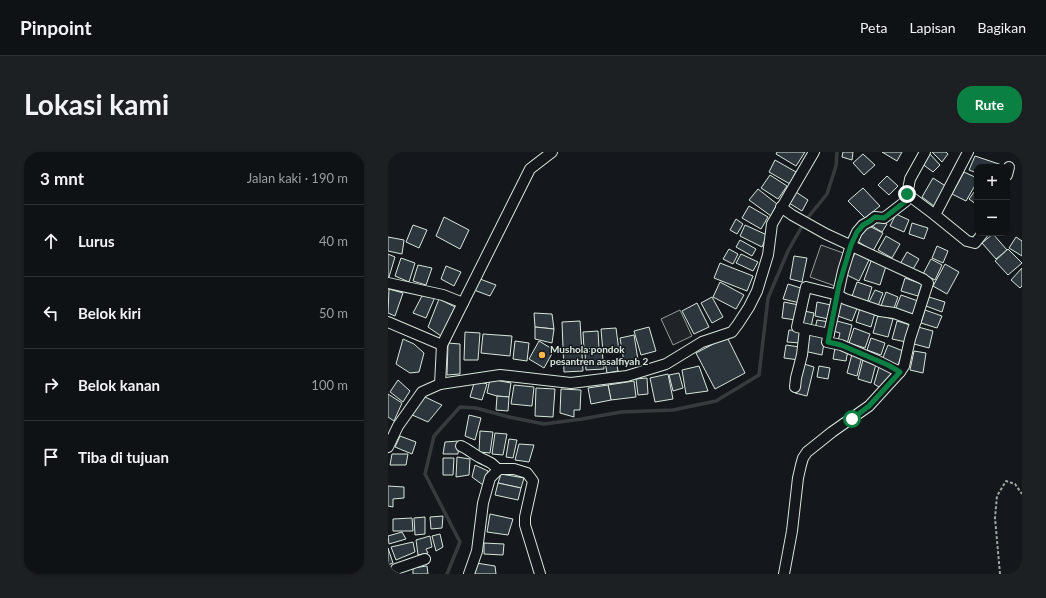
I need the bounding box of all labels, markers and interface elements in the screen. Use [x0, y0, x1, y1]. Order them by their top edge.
text: Pinpoint [20, 16, 91, 39]
text: Peta [860, 19, 887, 36]
text: Lapisan [909, 19, 956, 36]
text: Bagikan [978, 19, 1026, 36]
button: Rute [957, 86, 1022, 123]
text: Lokasi kami [24, 87, 169, 121]
map controls [974, 164, 1010, 236]
button: + [974, 164, 1010, 200]
text: 3 mnt [40, 168, 84, 189]
text: Jalan kaki · 190 m [247, 170, 348, 186]
route end [898, 185, 916, 203]
button: − [974, 200, 1010, 236]
icon: ahead [40, 230, 62, 252]
text: Lurus [78, 232, 115, 250]
text: 40 m [319, 233, 348, 249]
icon: left [40, 302, 62, 324]
text: Belok kiri [78, 304, 141, 322]
text: 50 m [319, 305, 348, 321]
place label: Mushola pondok pesantren assalfiyah 2 [550, 343, 649, 367]
marker: Mushola pondok pesantren assalfiyah 2 [537, 350, 547, 360]
icon: right [40, 374, 62, 396]
text: Belok kanan [78, 376, 160, 394]
text: 100 m [311, 377, 348, 393]
route start [843, 410, 861, 428]
icon: arrive [40, 446, 62, 468]
text: Tiba di tujuan [78, 448, 169, 466]

